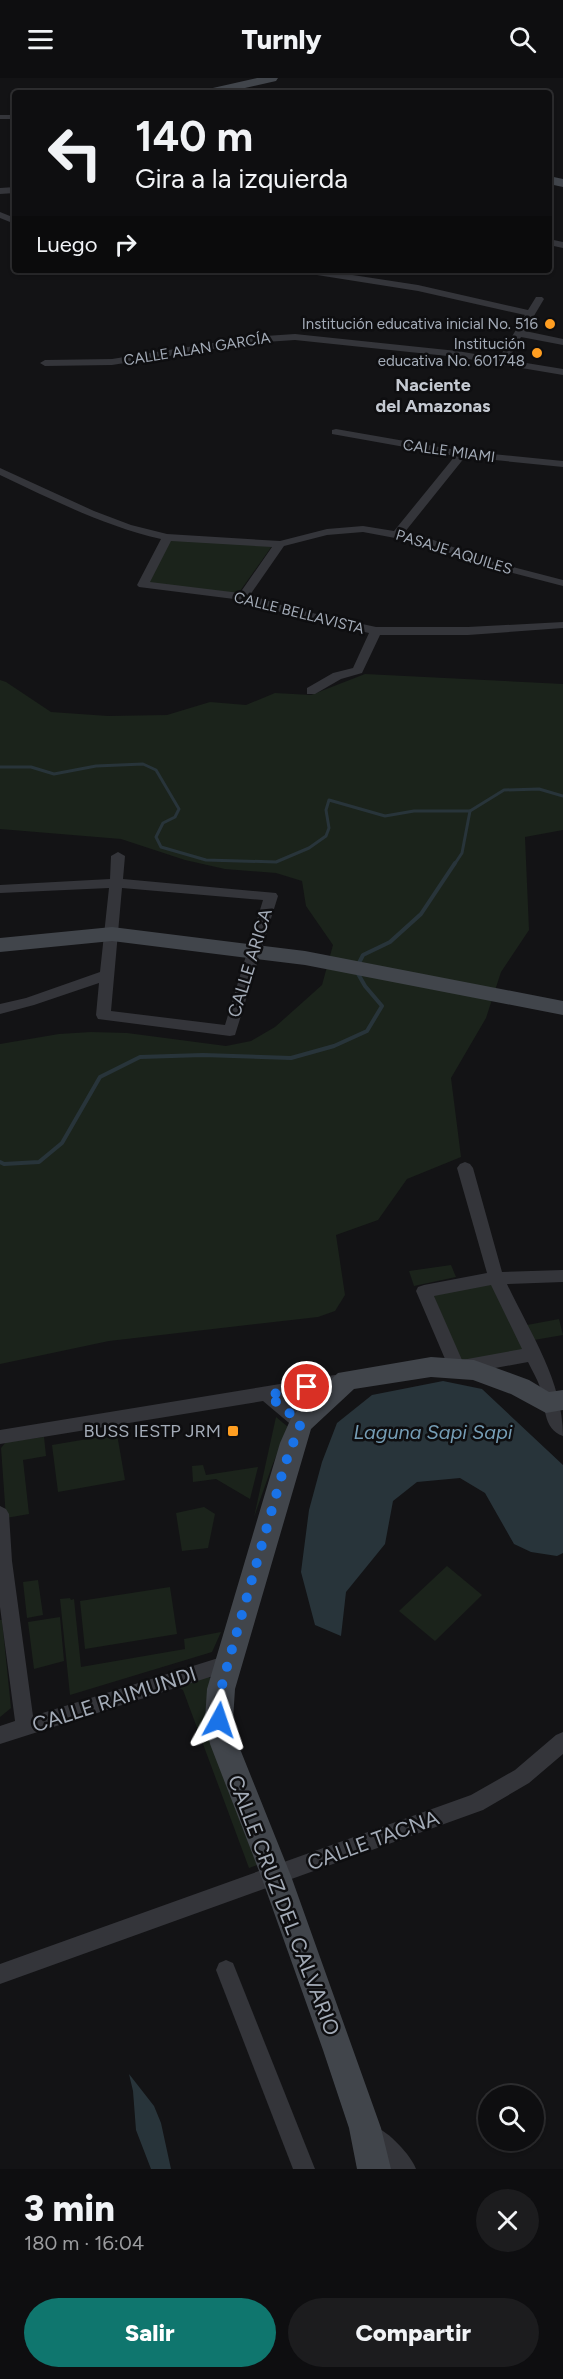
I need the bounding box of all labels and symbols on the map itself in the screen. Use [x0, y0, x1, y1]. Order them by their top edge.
place label: Institución educativa inicial No. 516 [302, 315, 539, 333]
marker: Institución educativa inicial No. 516 [543, 317, 557, 331]
street label: CALLE ALAN GARCÍA [122, 328, 272, 370]
place label: Institución educativa No. 601748 [378, 335, 525, 370]
marker: Institución educativa No. 601748 [530, 346, 544, 360]
district label: Naciente del Amazonas [376, 374, 491, 417]
street label: CALLE MIAMI [402, 436, 496, 466]
street label: PASAJE AQUILES [394, 526, 514, 578]
street label: CALLE BELLAVISTA [232, 588, 366, 638]
street label: CALLE ARICA [223, 906, 277, 1020]
pin [281, 1361, 332, 1412]
place label: BUSS IESTP JRM [84, 1420, 221, 1442]
water label: Laguna Sapi Sapi [354, 1420, 513, 1444]
marker: BUSS IESTP JRM [226, 1424, 240, 1438]
street label: CALLE RAIMUNDI [29, 1661, 199, 1737]
position arrow [187, 1688, 251, 1752]
street label: CALLE CRUZ DEL CALVARIO [223, 1771, 345, 2039]
street label: CALLE TACNA [304, 1805, 442, 1875]

